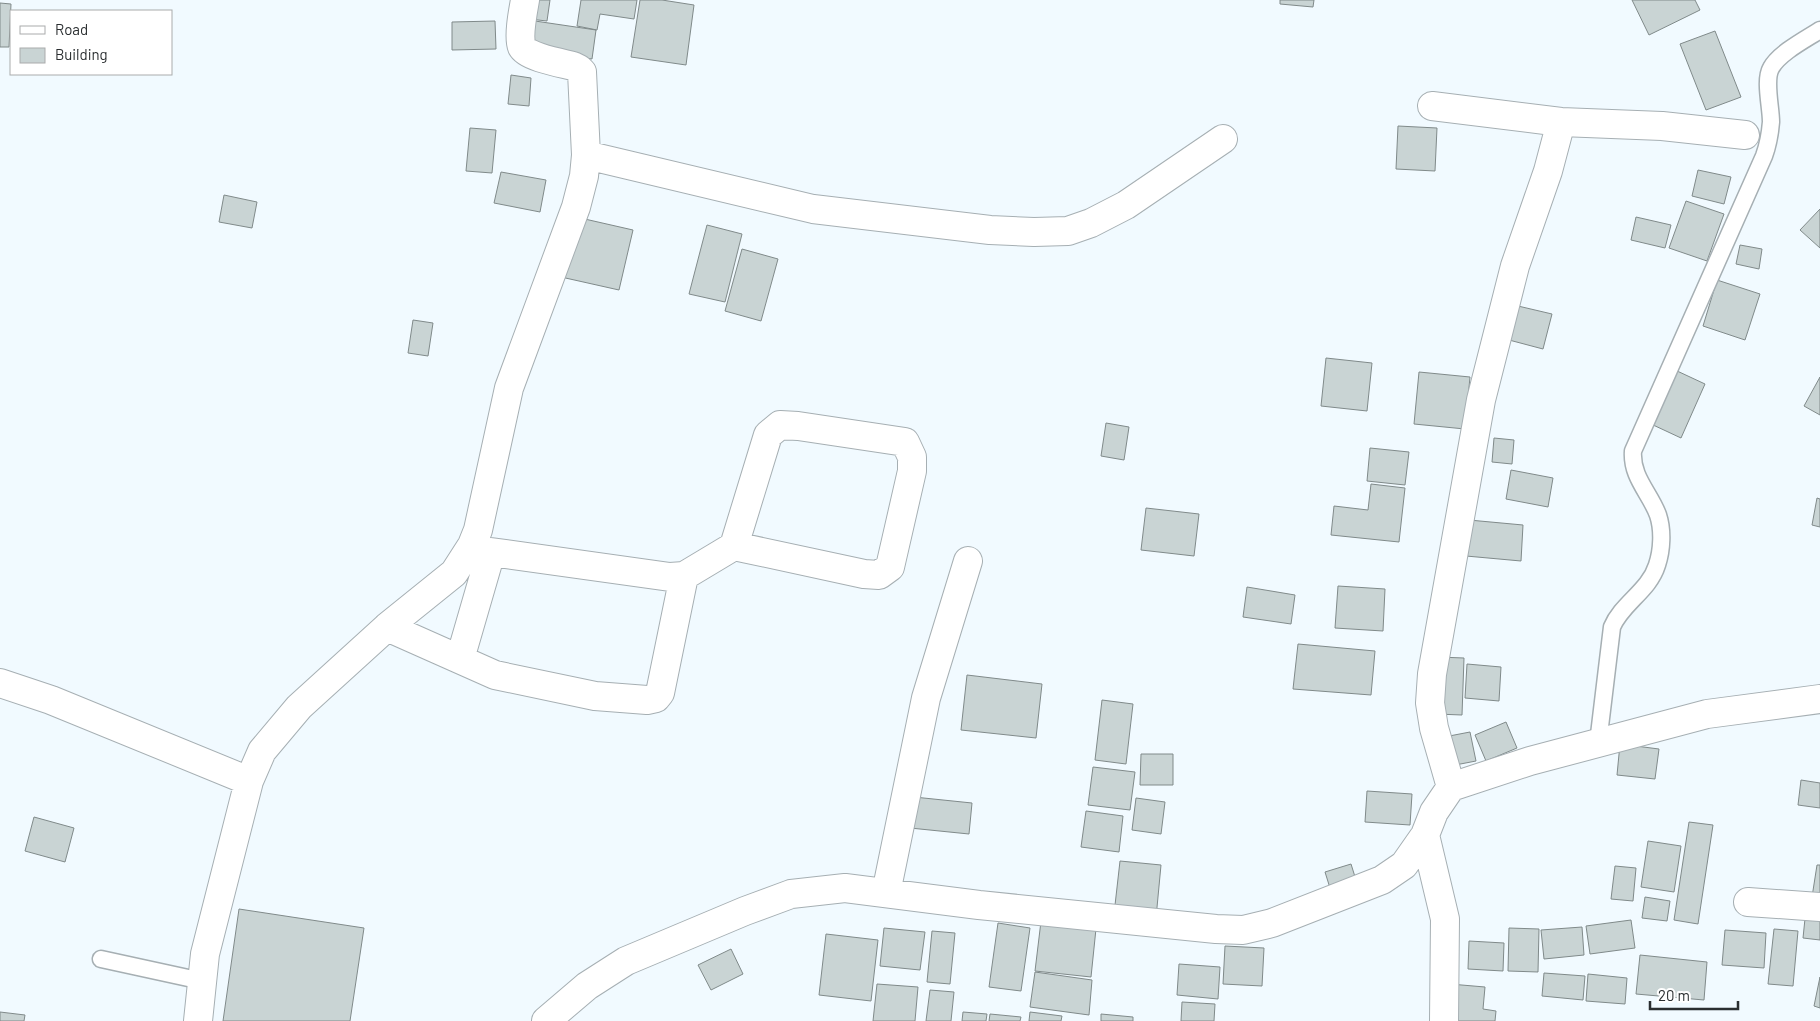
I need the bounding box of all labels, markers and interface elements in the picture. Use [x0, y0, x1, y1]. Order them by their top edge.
legend [10, 10, 172, 75]
text: Road [55, 20, 88, 38]
text: Building [55, 45, 108, 63]
scale bar [1650, 978, 1738, 1010]
text: 20 m [1658, 986, 1690, 1004]

